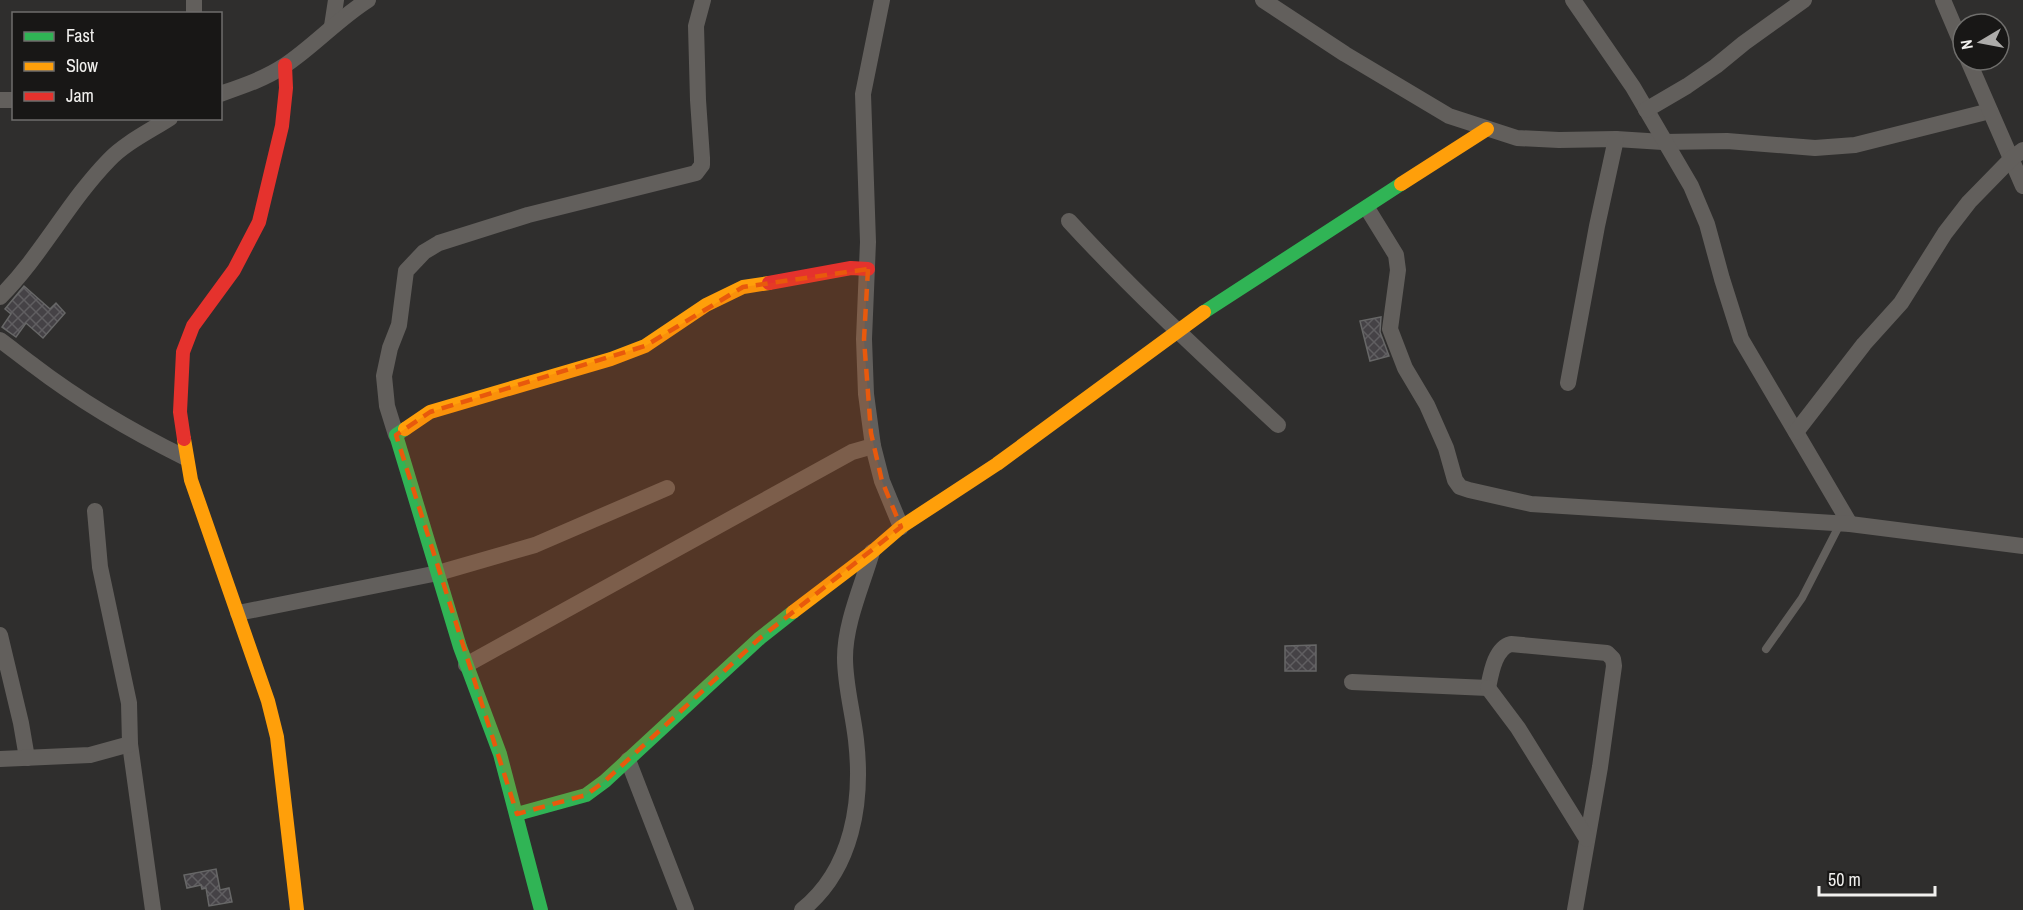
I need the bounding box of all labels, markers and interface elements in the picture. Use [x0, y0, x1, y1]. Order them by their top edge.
legend [12, 12, 222, 120]
north arrow [1951, 12, 2011, 72]
text: Fast [66, 23, 94, 48]
text: N [1955, 38, 1978, 51]
text: Slow [66, 53, 98, 78]
text: Jam [66, 83, 94, 108]
scale bar [1819, 859, 1934, 897]
text: 50 m [1828, 867, 1861, 892]

